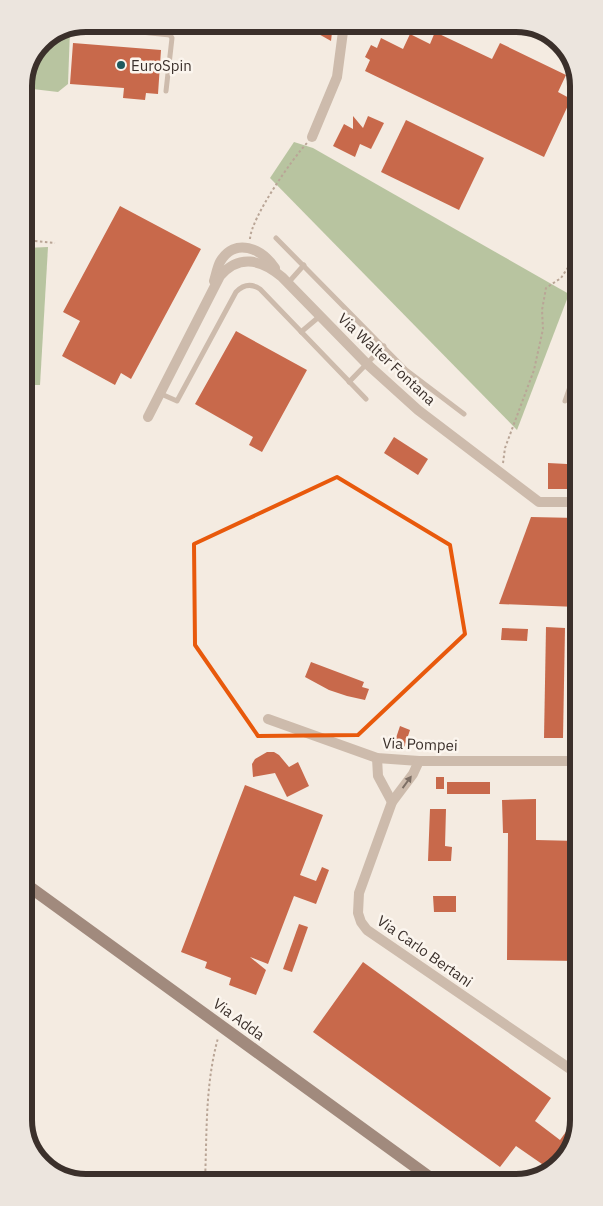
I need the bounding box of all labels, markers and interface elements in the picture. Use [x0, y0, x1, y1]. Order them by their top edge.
place label: EuroSpin [131, 56, 192, 75]
marker: EuroSpin [115, 59, 127, 71]
street label: Via Walter Fontana [334, 309, 440, 409]
street label: Via Pompei [382, 733, 458, 755]
one-way arrow [402, 775, 412, 789]
street label: Via Carlo Bertani [373, 911, 477, 991]
street label: Via Adda [209, 994, 269, 1044]

